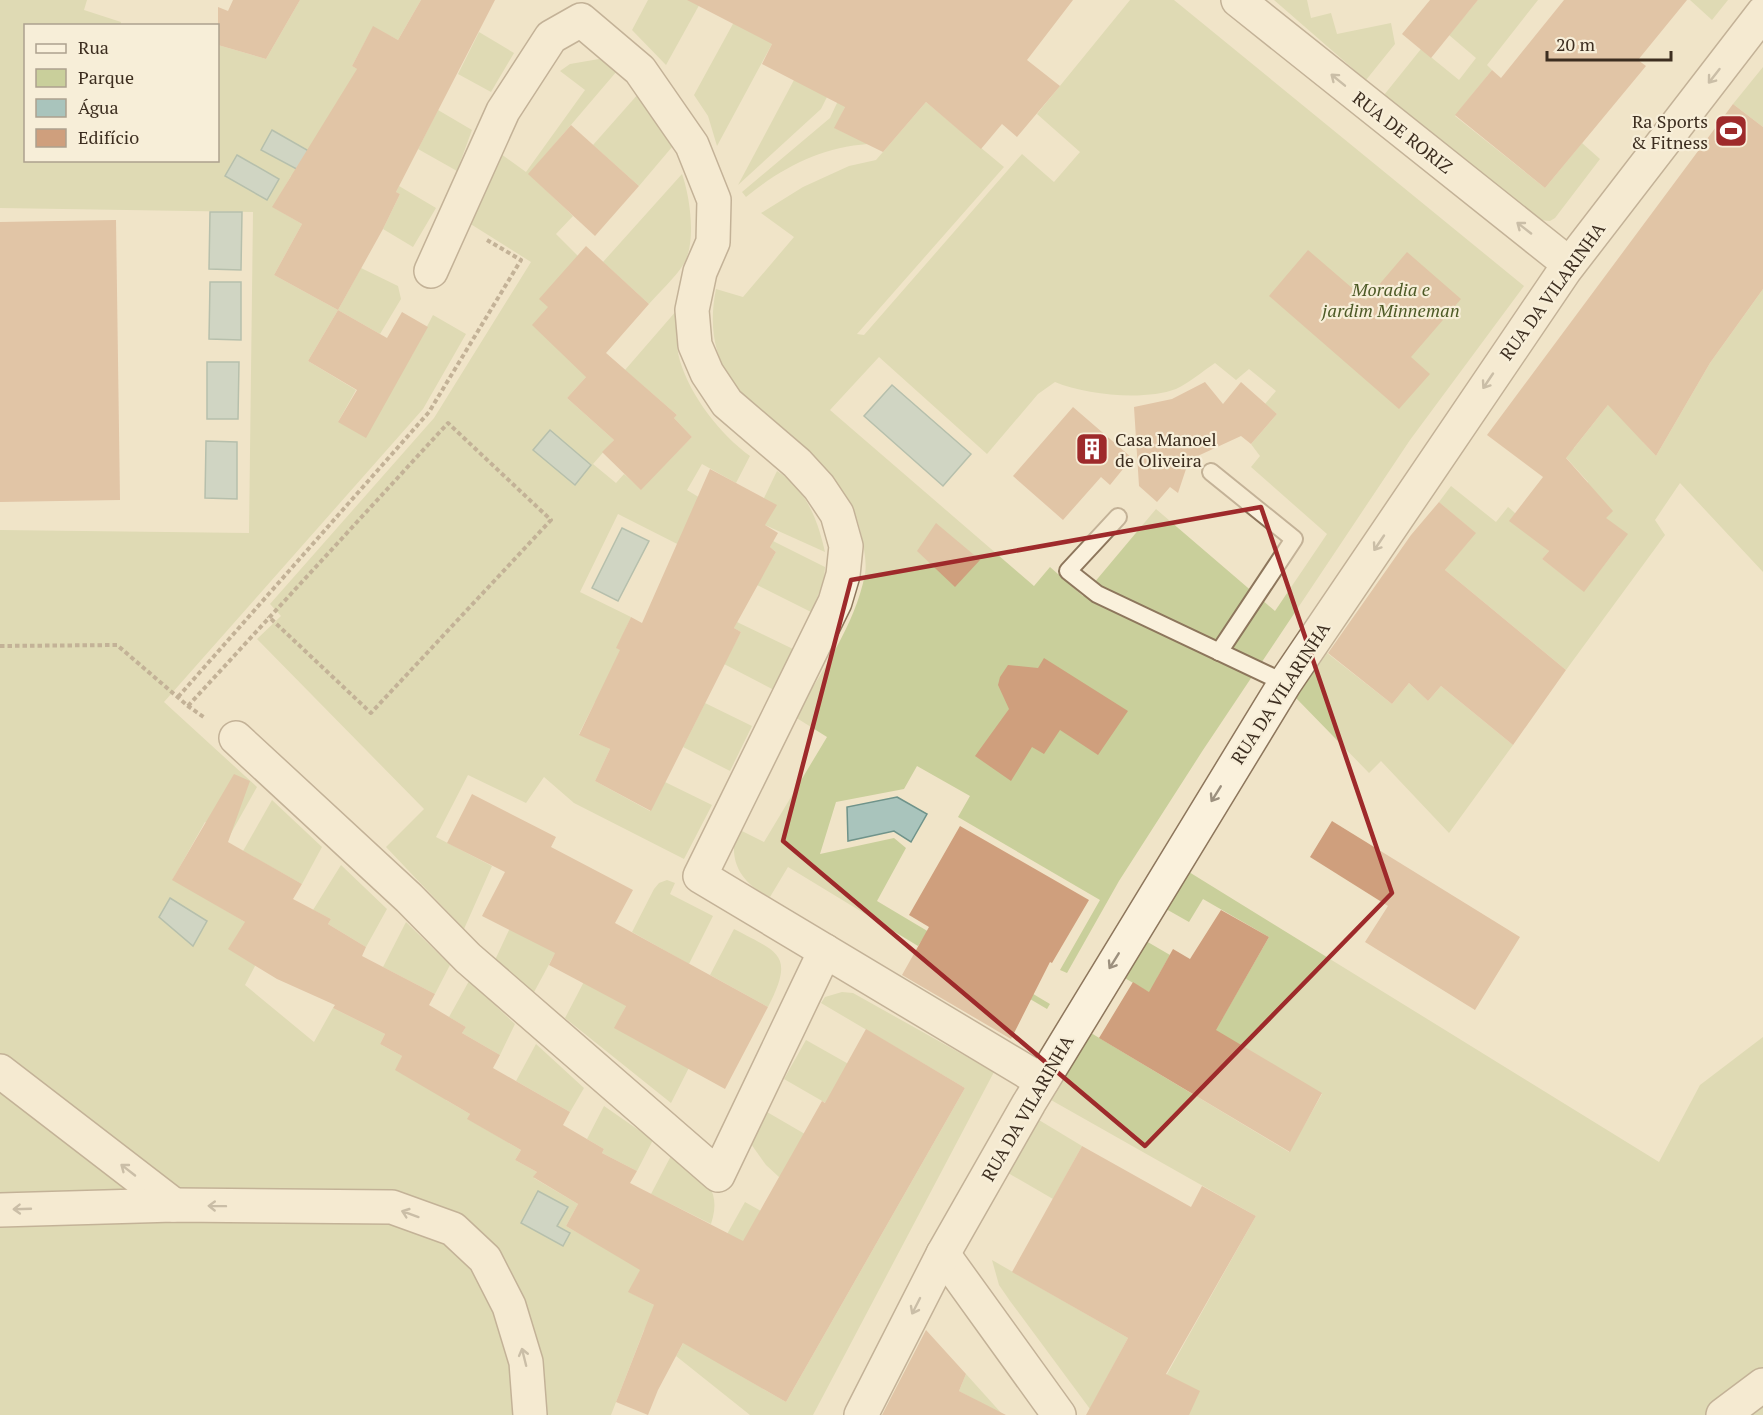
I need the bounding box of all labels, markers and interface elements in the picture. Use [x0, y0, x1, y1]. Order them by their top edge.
legend [24, 24, 219, 162]
scale bar [1547, 24, 1672, 62]
text: 20 m [1556, 32, 1596, 56]
text: Rua [78, 35, 109, 59]
text: Parque [78, 65, 134, 89]
one-way arrow [1708, 67, 1721, 83]
one-way arrow [1330, 74, 1346, 87]
street label: RUA DE RORIZ [1348, 85, 1458, 179]
text: Água [78, 95, 119, 119]
place label: Ra Sports & Fitness [1631, 109, 1708, 154]
sports icon: Ra Sports & Fitness [1713, 113, 1749, 149]
text: Edifício [78, 125, 139, 149]
street label: RUA DA VILARINHA [1494, 217, 1611, 365]
one-way arrow [1516, 221, 1532, 234]
park label: Moradia e jardim Minneman [1320, 277, 1460, 322]
one-way arrow [1482, 372, 1494, 389]
place label: Casa Manoel de Oliveira [1115, 427, 1217, 472]
building icon: Casa Manoel de Oliveira [1074, 431, 1110, 467]
one-way arrow [1373, 534, 1385, 550]
street label: RUA DA VILARINHA [1225, 617, 1335, 769]
one-way arrow [1210, 786, 1222, 802]
one-way arrow [1108, 952, 1120, 969]
street label: RUA DA VILARINHA [975, 1030, 1079, 1185]
one-way arrow [120, 1163, 136, 1176]
one-way arrow [207, 1200, 227, 1212]
one-way arrow [12, 1204, 32, 1215]
one-way arrow [402, 1208, 420, 1219]
one-way arrow [910, 1297, 922, 1315]
one-way arrow [517, 1348, 529, 1367]

